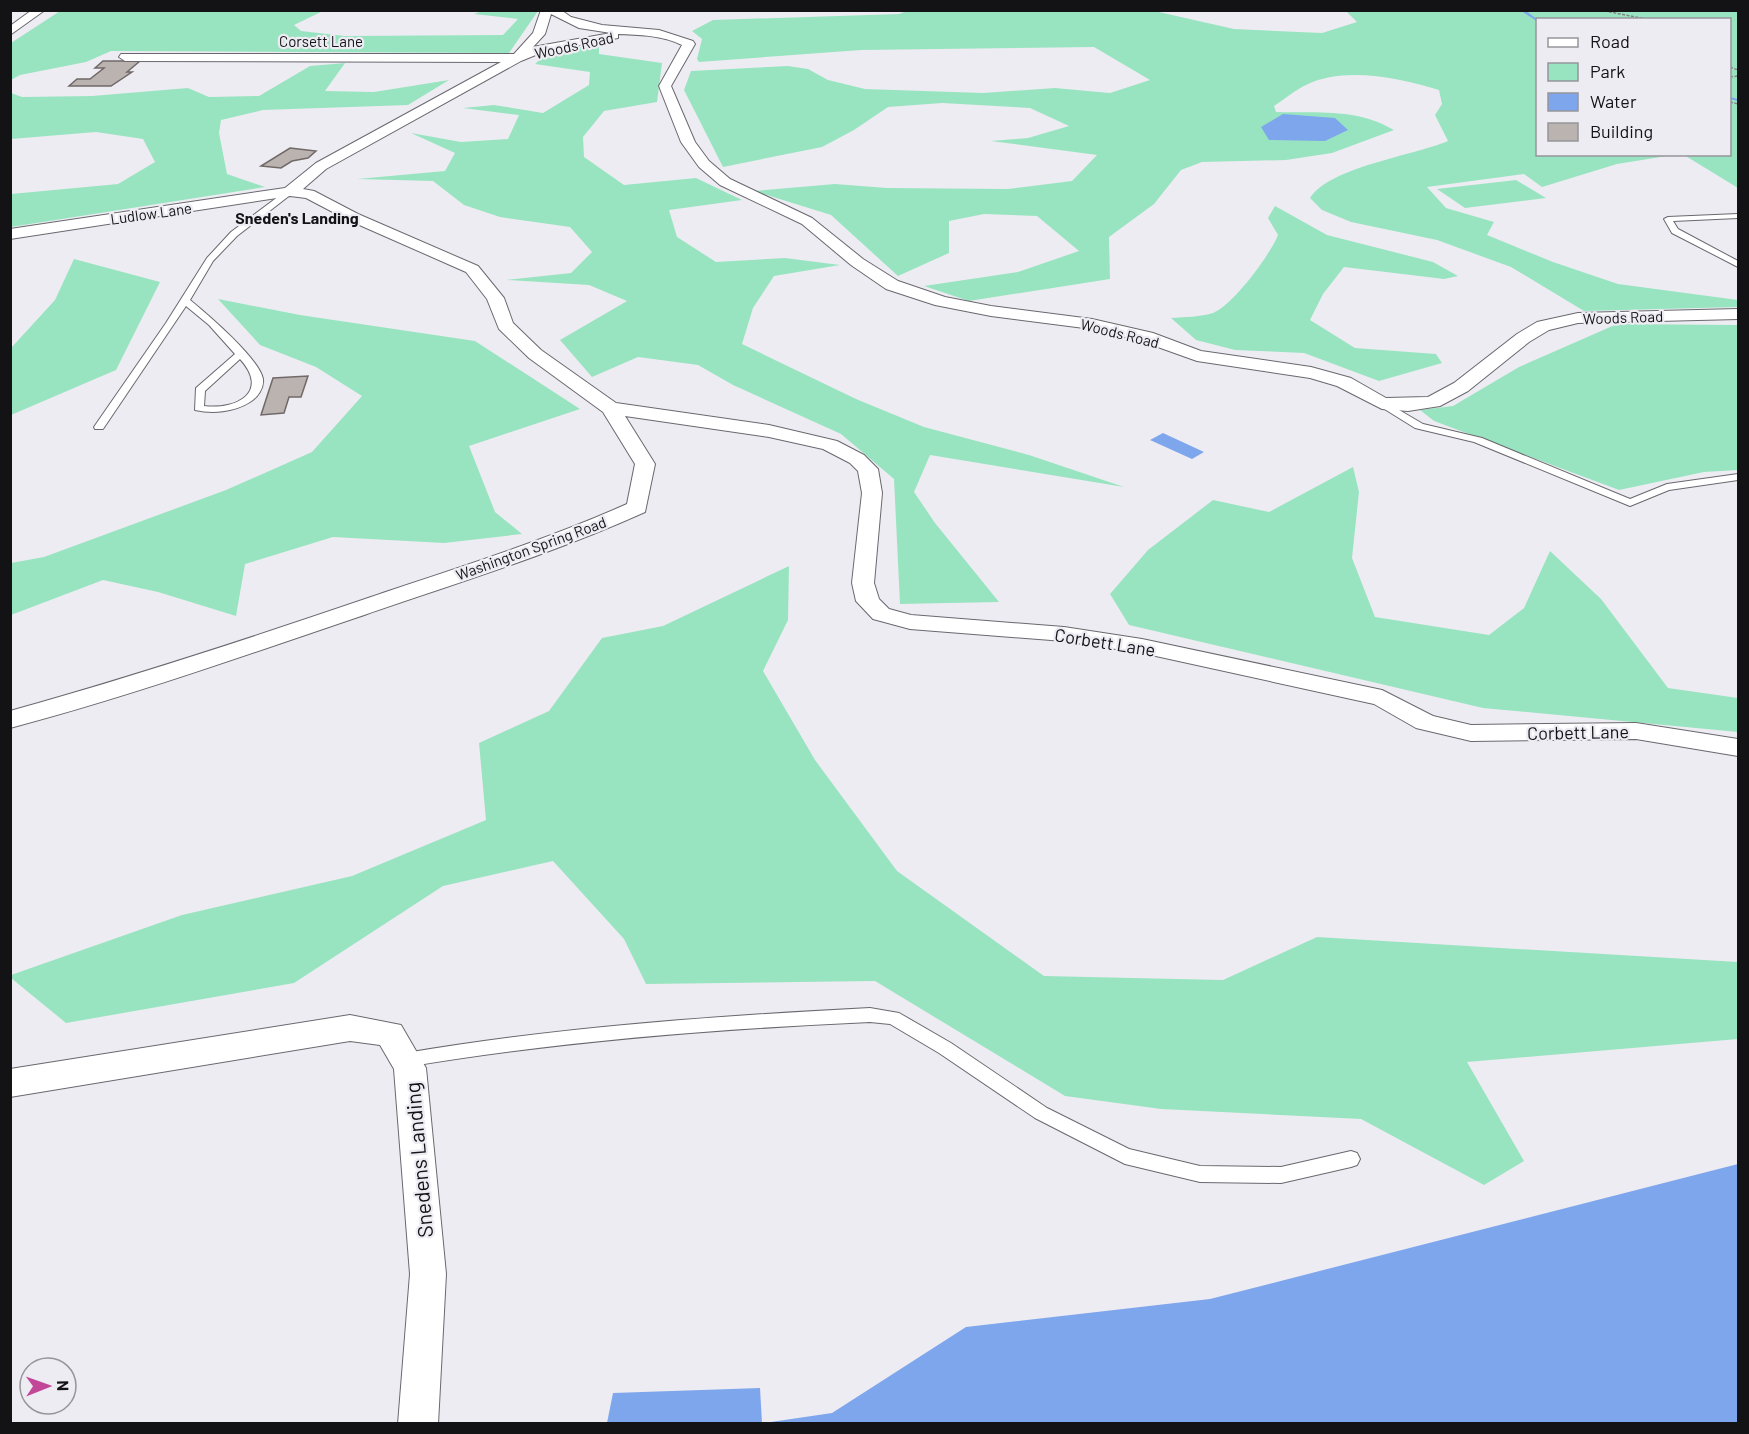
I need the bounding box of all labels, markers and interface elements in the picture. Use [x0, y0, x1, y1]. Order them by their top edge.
legend [1536, 18, 1731, 156]
street label: Woods Road [533, 28, 615, 62]
text: Road [1590, 30, 1630, 52]
street label: Corsett Lane [279, 32, 363, 50]
text: Park [1590, 60, 1625, 82]
text: Water [1590, 90, 1637, 112]
text: Building [1590, 120, 1653, 142]
street label: Ludlow Lane [109, 198, 193, 228]
district label: Sneden's Landing [235, 208, 359, 227]
street label: Woods Road [1583, 307, 1663, 327]
street label: Woods Road [1079, 315, 1161, 351]
street label: Washington Spring Road [453, 512, 609, 584]
street label: Corbett Lane [1053, 623, 1157, 661]
street label: Corbett Lane [1527, 720, 1629, 744]
street label: Snedens Landing [399, 1081, 437, 1239]
north arrow [18, 1356, 78, 1416]
text: N [54, 1380, 73, 1391]

